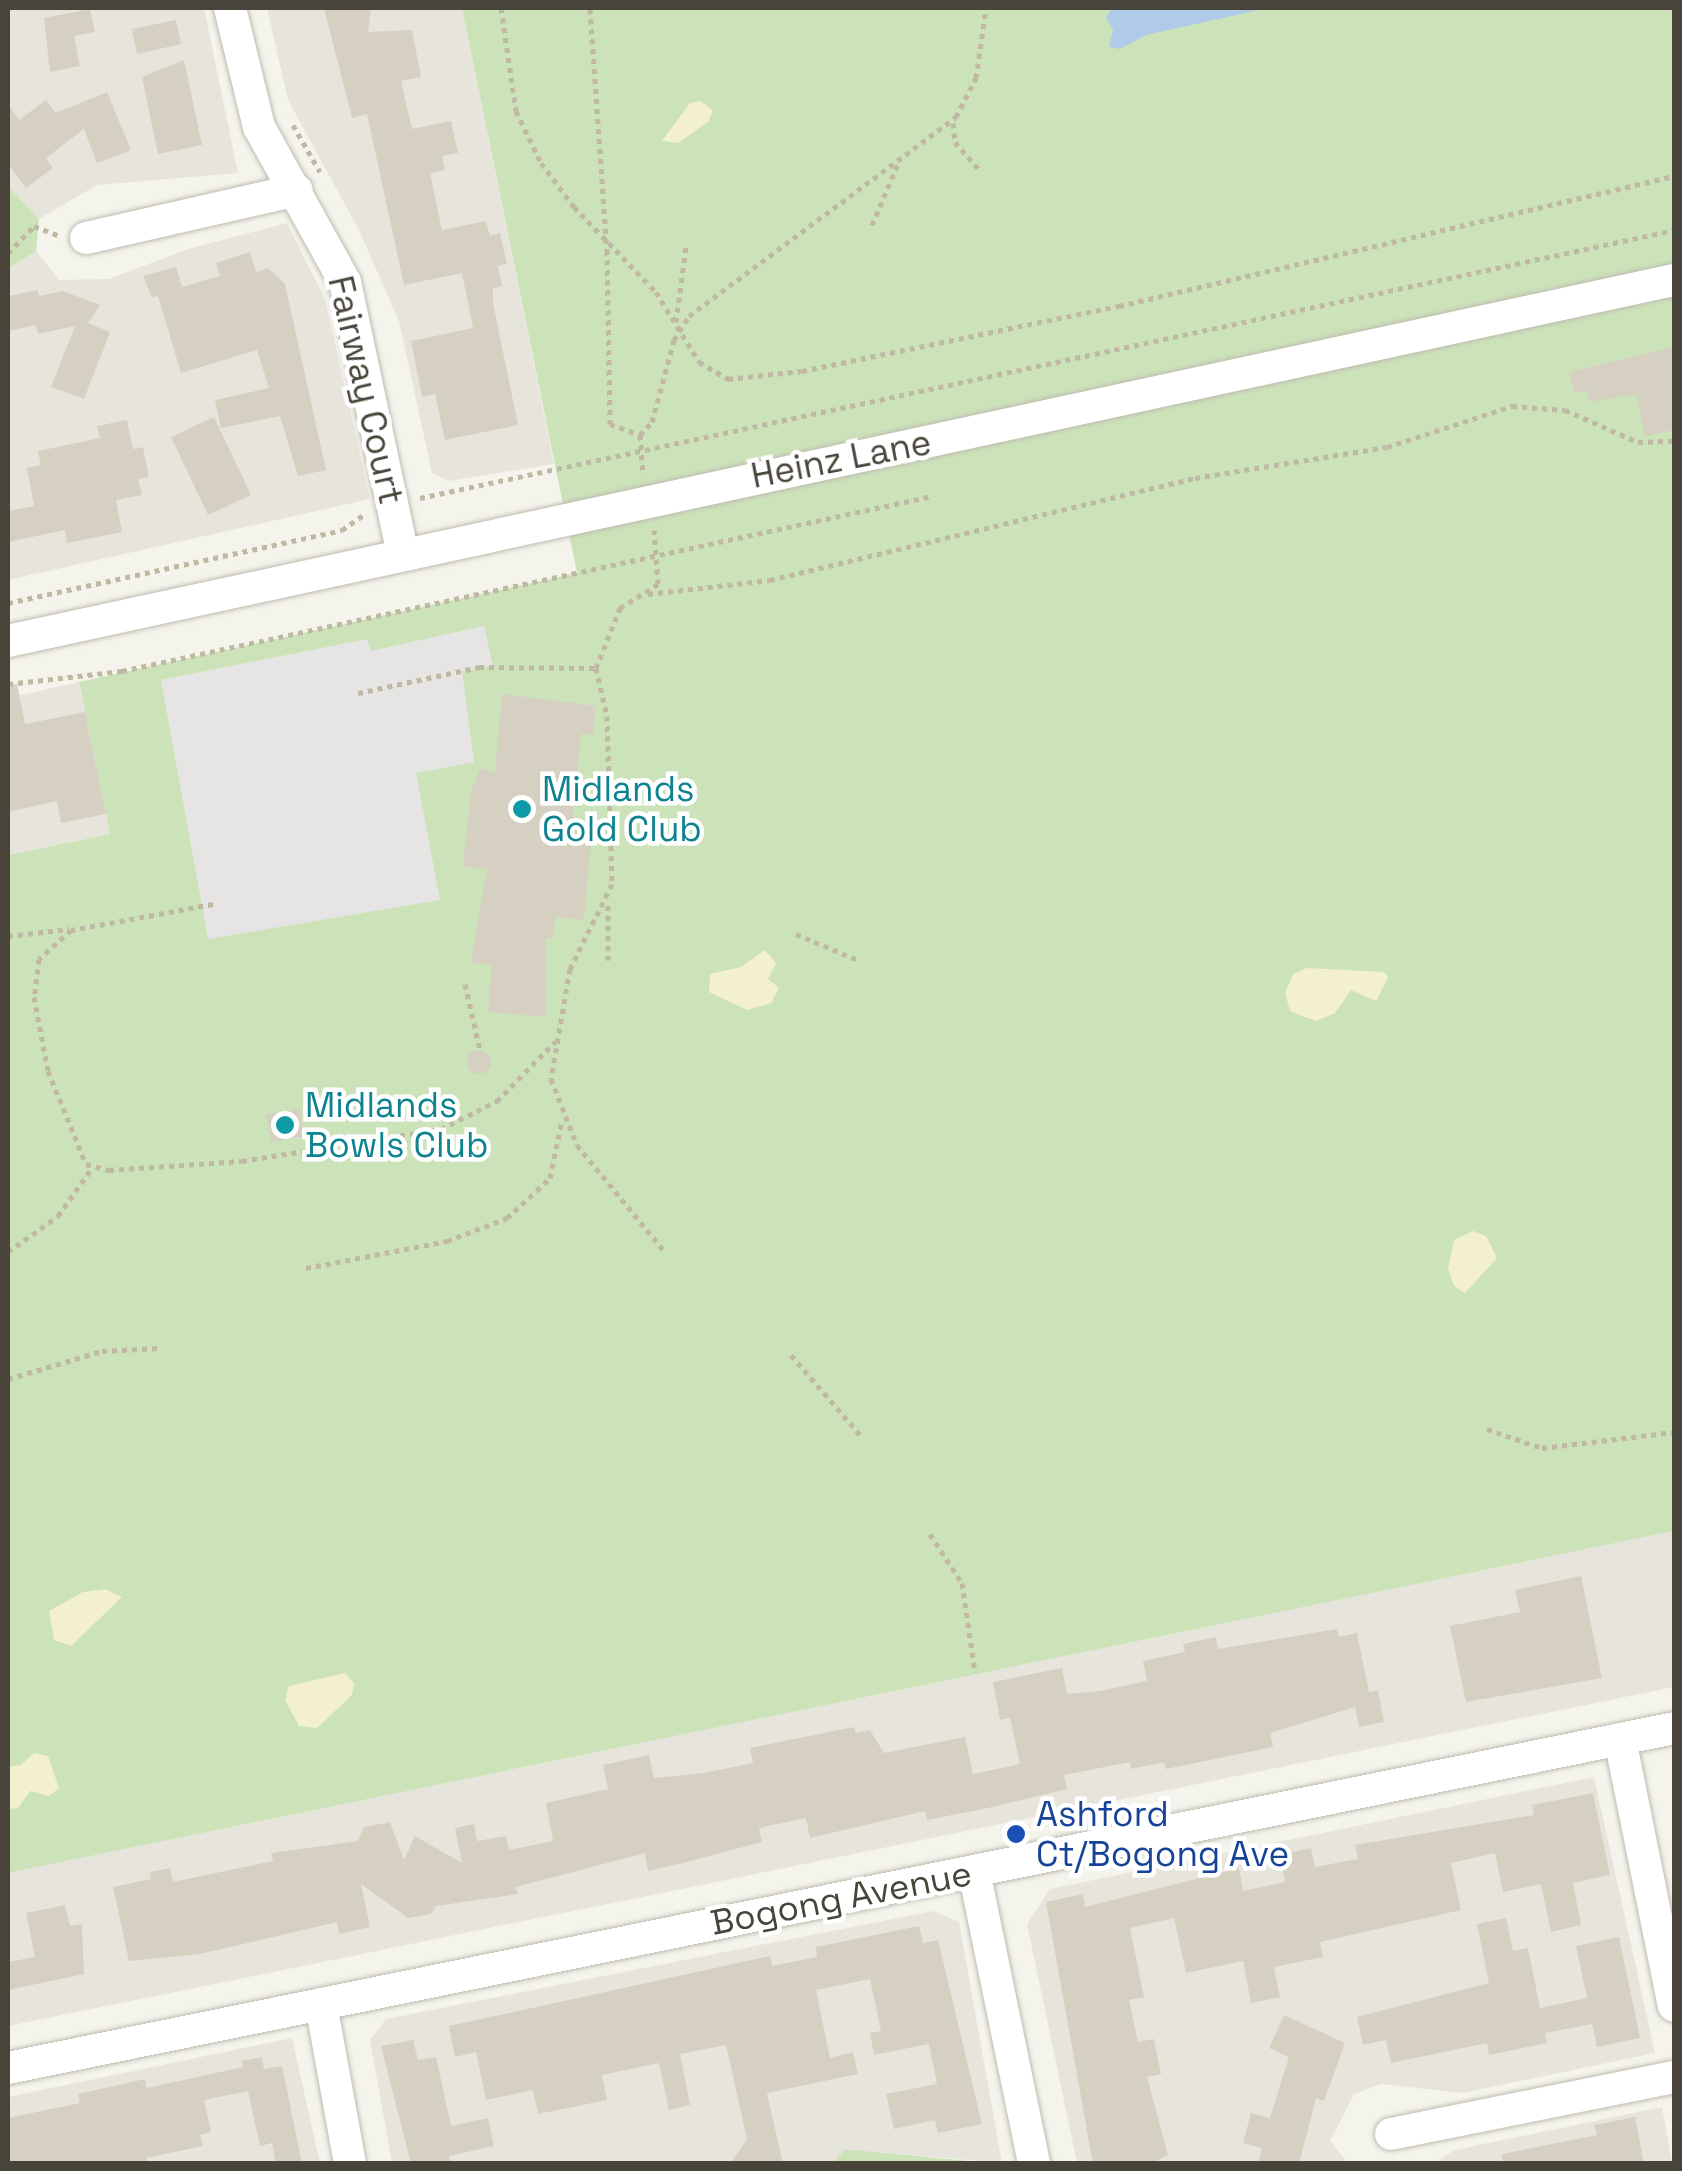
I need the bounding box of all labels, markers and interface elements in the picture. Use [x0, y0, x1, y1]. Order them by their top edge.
street label: Fairway Court [319, 272, 413, 508]
street label: Heinz Lane [747, 421, 935, 497]
place label: Midlands Gold Club [542, 768, 702, 850]
marker: Midlands Gold Club [511, 798, 533, 820]
place label: Midlands Bowls Club [305, 1084, 488, 1166]
marker: Midlands Bowls Club [274, 1114, 296, 1136]
place label: Ashford Ct/Bogong Ave [1036, 1793, 1290, 1875]
marker: Ashford Ct/Bogong Ave [1005, 1823, 1027, 1845]
street label: Bogong Avenue [707, 1852, 975, 1944]

